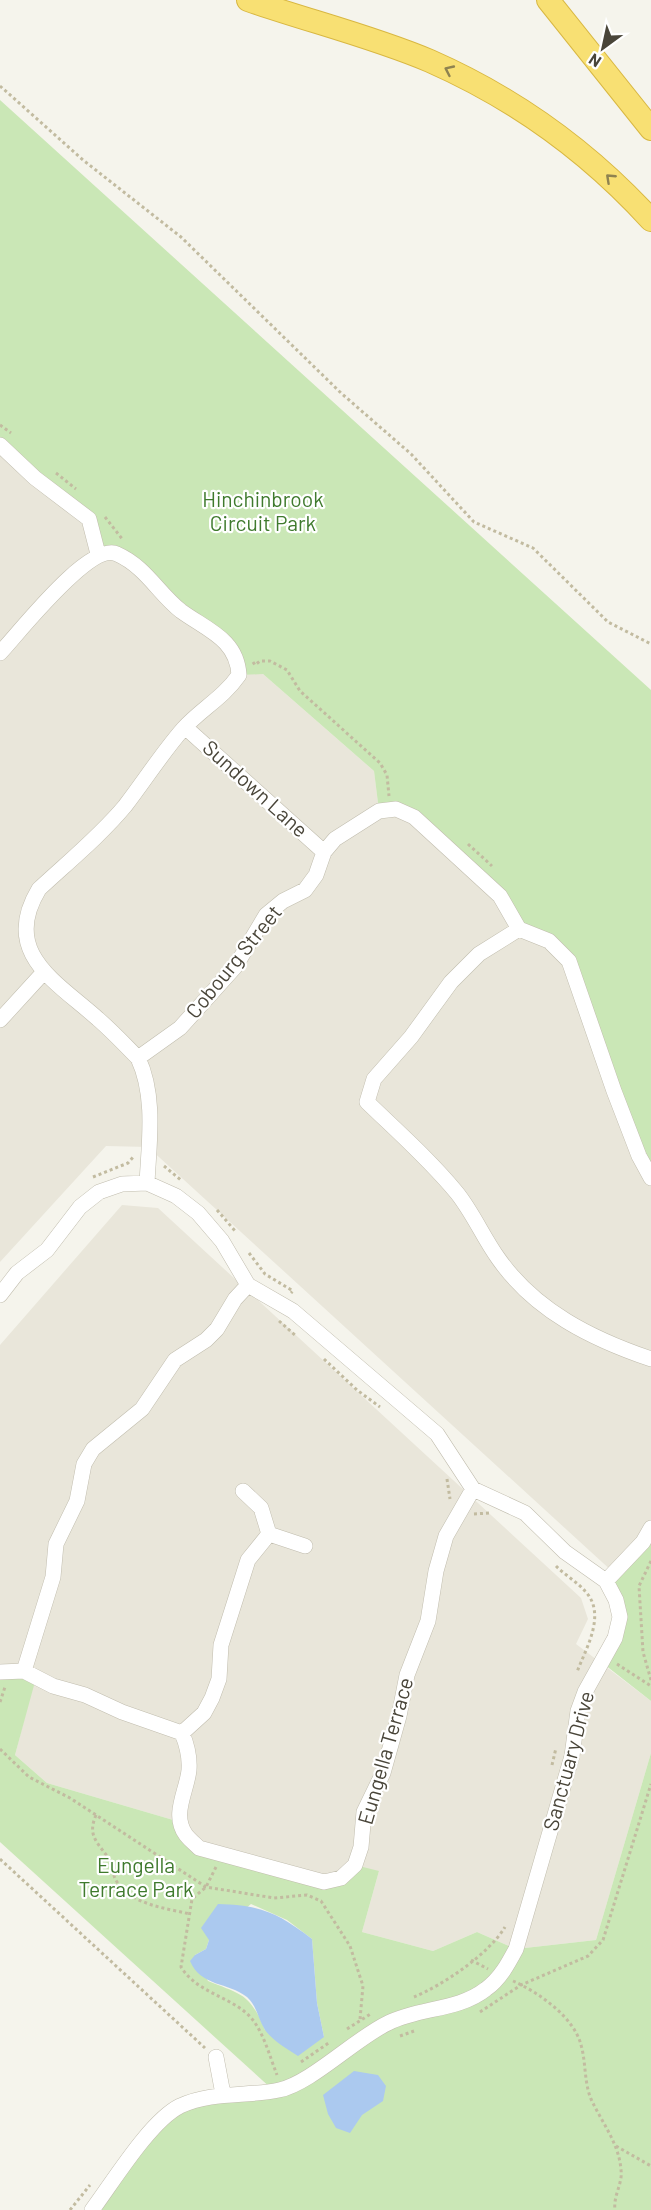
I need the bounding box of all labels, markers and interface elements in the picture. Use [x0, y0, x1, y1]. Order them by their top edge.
north arrow [573, 18, 633, 78]
text: N [585, 50, 604, 72]
one-way arrow [444, 66, 455, 78]
one-way arrow [606, 174, 617, 185]
park label: Hinchinbrook Circuit Park [202, 486, 324, 535]
street label: Sundown Lane [198, 734, 314, 842]
street label: Cobourg Street [180, 899, 286, 1023]
street label: Eungella Terrace [352, 1674, 418, 1827]
street label: Sanctuary Drive [537, 1688, 598, 1833]
park label: Eungella Terrace Park [78, 1852, 194, 1901]

